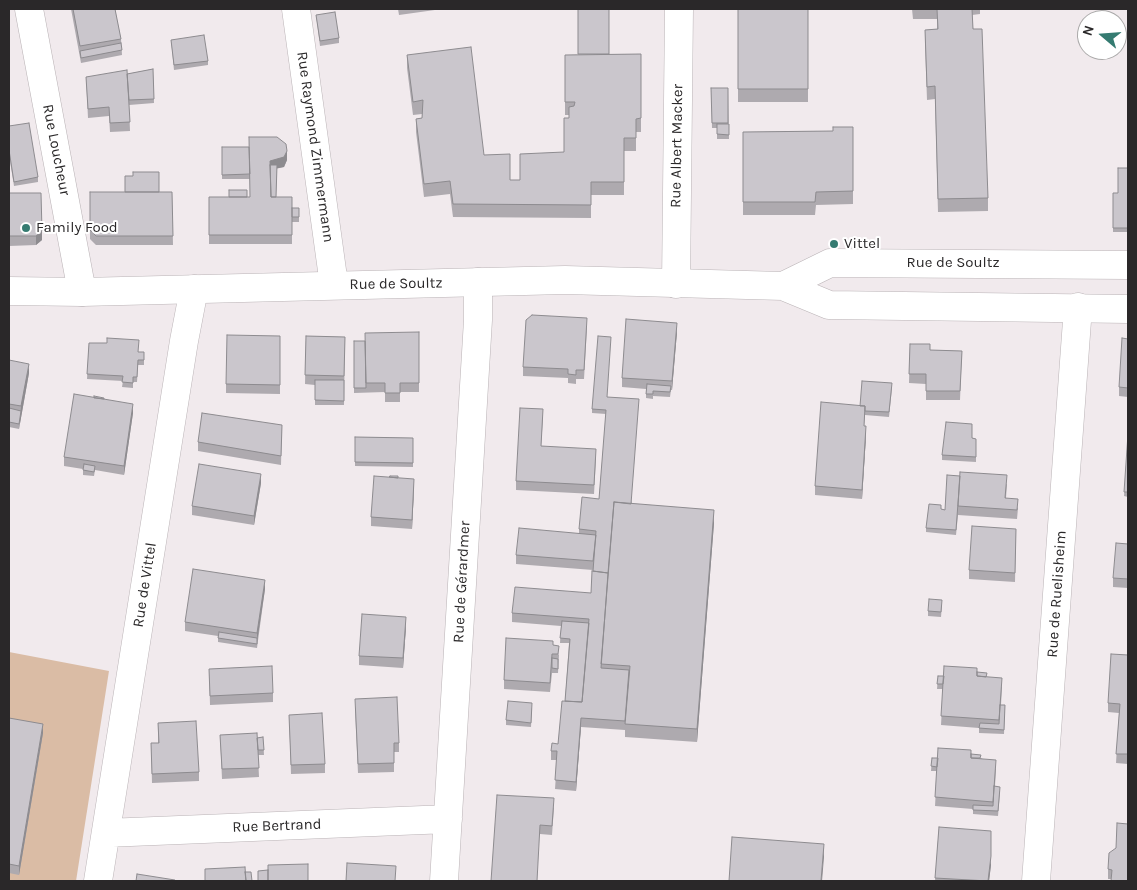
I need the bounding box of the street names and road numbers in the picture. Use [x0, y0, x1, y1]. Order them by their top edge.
street label: Rue Raymond Zimmermann [293, 50, 337, 244]
street label: Rue Albert Macker [667, 84, 687, 208]
street label: Rue Loucheur [38, 103, 74, 197]
street label: Rue de Soultz [907, 254, 999, 272]
street label: Rue de Soultz [349, 274, 443, 294]
street label: Rue de Gérardmer [450, 521, 474, 643]
street label: Rue de Ruelisheim [1044, 530, 1070, 658]
street label: Rue de Vittel [129, 541, 161, 629]
street label: Rue Bertrand [232, 815, 322, 837]

